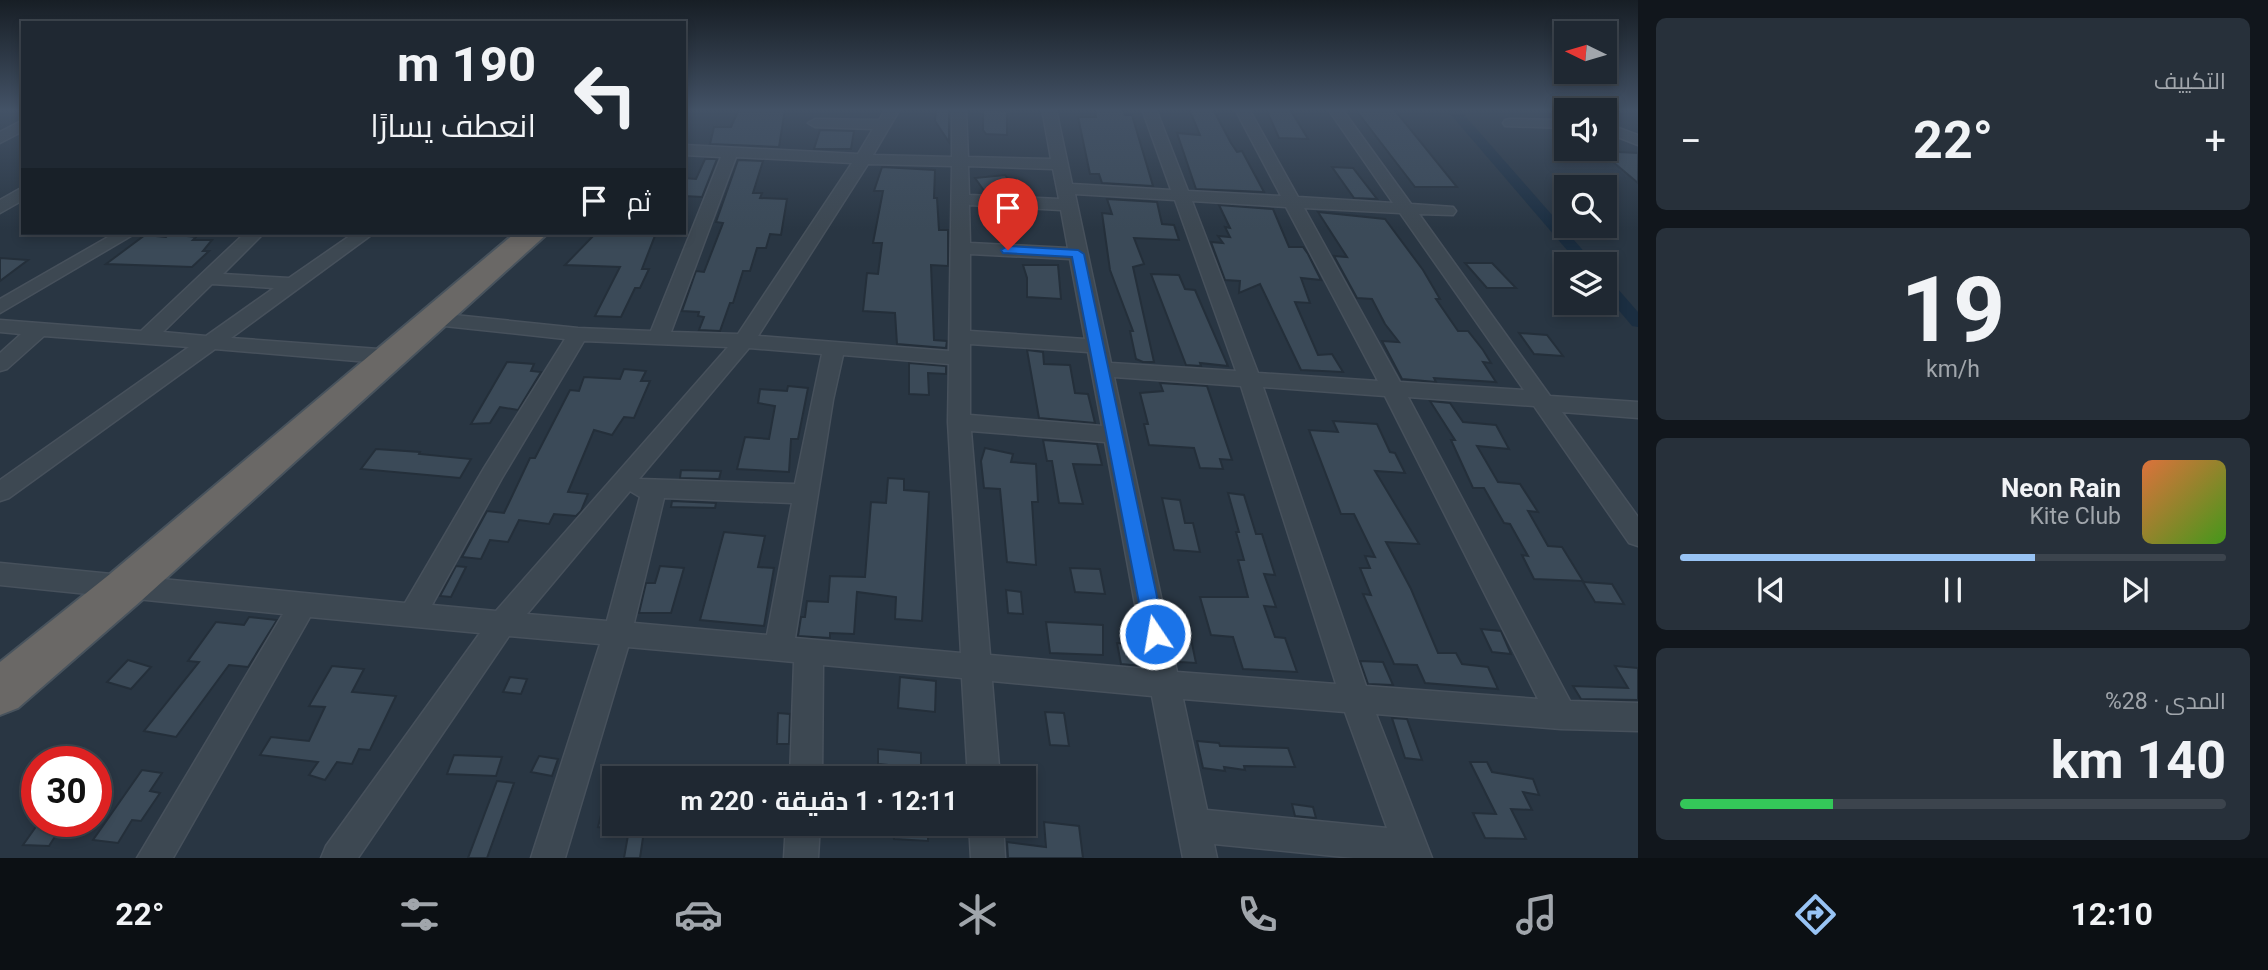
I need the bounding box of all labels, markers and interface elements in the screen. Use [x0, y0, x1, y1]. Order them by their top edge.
north arrow [1554, 21, 1617, 84]
map controls [1554, 21, 1617, 315]
text: 190 m [397, 36, 536, 93]
icon: left [560, 49, 651, 140]
text: التكييف [2154, 68, 2226, 95]
button: sound [1554, 98, 1617, 161]
text: انعطف يسارًا [370, 107, 536, 145]
text: 22° [1913, 110, 1993, 171]
text: − [1680, 119, 1702, 163]
text: + [2204, 119, 2226, 163]
button: search [1554, 175, 1617, 238]
pin [978, 178, 1038, 250]
icon: arrive [575, 182, 613, 220]
text: ثم [627, 187, 651, 217]
icon: arrive [989, 189, 1027, 227]
button: layers [1554, 252, 1617, 315]
text: 19 [1901, 257, 2005, 363]
text: km/h [1926, 356, 1980, 383]
text: Neon Rain [2001, 473, 2121, 503]
text: Kite Club [2029, 503, 2121, 530]
icon: previous [1752, 571, 1790, 609]
icon: pause [1934, 571, 1972, 609]
icon: next [2116, 571, 2154, 609]
position arrow [1118, 597, 1192, 671]
text: المدى · 28% [2105, 688, 2226, 715]
text: 140 km [2051, 730, 2226, 791]
speed limit sign: 30 [21, 746, 112, 837]
text: 12:11 · 1 دقيقة · 220 m [680, 786, 958, 816]
icon: filters [395, 890, 444, 939]
icon: car [674, 890, 723, 939]
icon: climate [953, 890, 1002, 939]
icon: phone [1233, 890, 1282, 939]
icon: music [1512, 890, 1561, 939]
icon: directions [1791, 890, 1840, 939]
text: 22° [115, 895, 164, 933]
text: 12:10 [2070, 895, 2153, 933]

